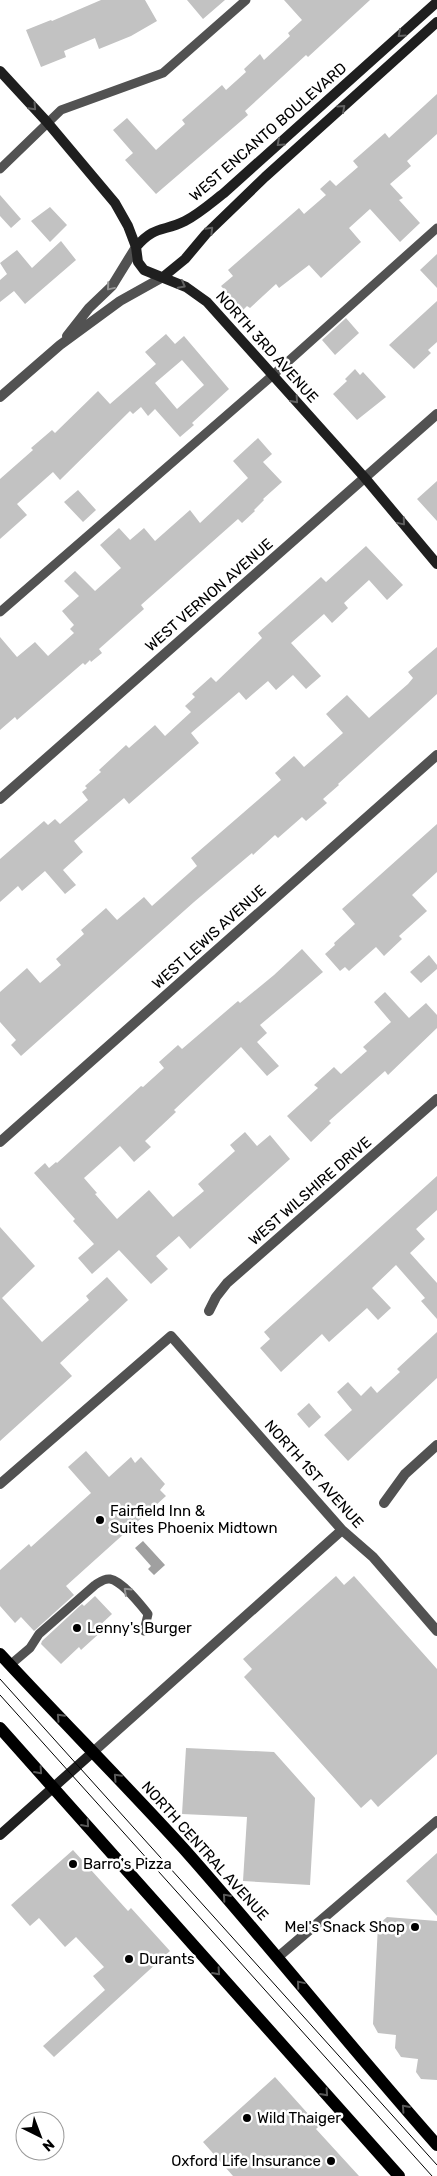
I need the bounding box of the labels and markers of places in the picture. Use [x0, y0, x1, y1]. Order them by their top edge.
place label: Fairfield Inn & Suites Phoenix Midtown [110, 1502, 278, 1537]
marker: Fairfield Inn & Suites Phoenix Midtown [94, 1514, 106, 1526]
place label: Lenny's Burger [87, 1619, 192, 1637]
marker: Lenny's Burger [71, 1622, 83, 1634]
place label: Barro's Pizza [83, 1855, 172, 1873]
marker: Barro's Pizza [67, 1858, 79, 1870]
place label: Mel's Snack Shop [285, 1918, 405, 1936]
marker: Mel's Snack Shop [409, 1921, 421, 1933]
place label: Durants [139, 1950, 195, 1968]
marker: Durants [123, 1953, 135, 1965]
place label: Wild Thaiger [257, 2109, 341, 2127]
marker: Wild Thaiger [241, 2112, 253, 2124]
place label: Oxford Life Insurance [171, 2152, 321, 2170]
marker: Oxford Life Insurance [325, 2155, 337, 2167]

